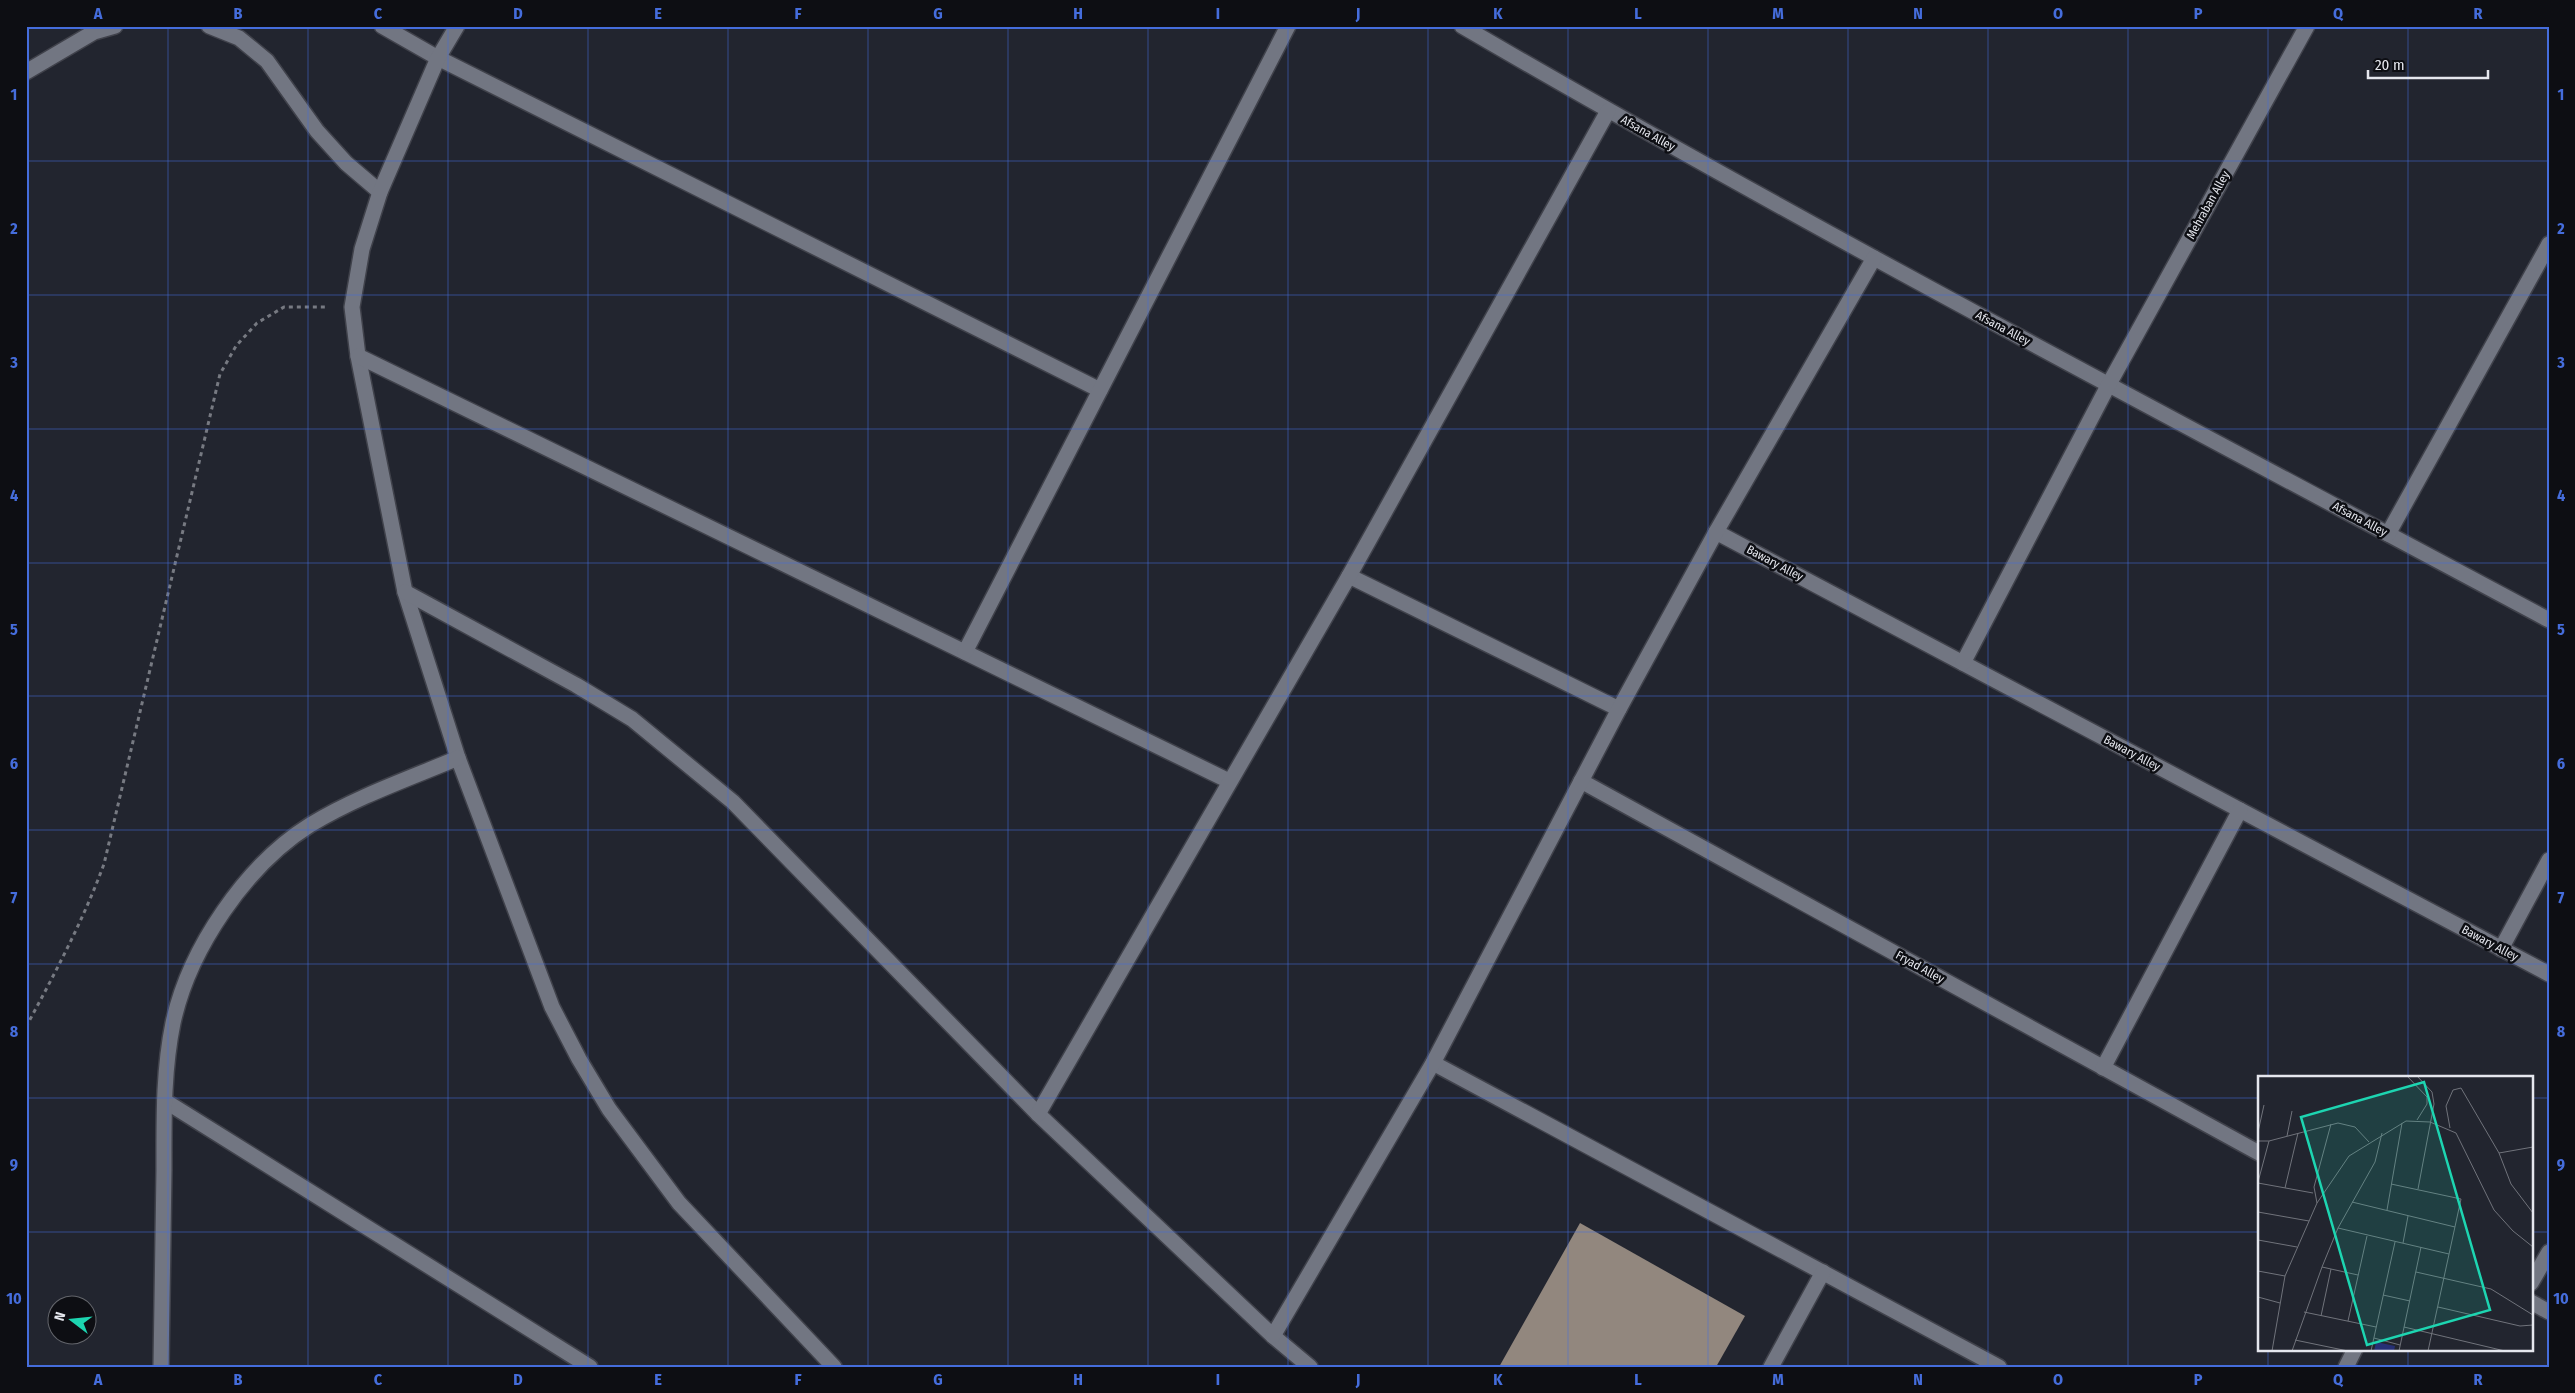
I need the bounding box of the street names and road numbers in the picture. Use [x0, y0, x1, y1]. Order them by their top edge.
street label: Afsana Alley [1618, 112, 1678, 154]
street label: Mehraban Alley [2184, 168, 2233, 241]
street label: Afsana Alley [1973, 308, 2033, 348]
street label: Afsana Alley [2330, 499, 2390, 539]
street label: Bawary Alley [1744, 542, 1806, 584]
street label: Bawary Alley [2101, 732, 2163, 774]
street label: Bawary Alley [2459, 922, 2521, 964]
street label: Fryad Alley [1893, 948, 1947, 986]

